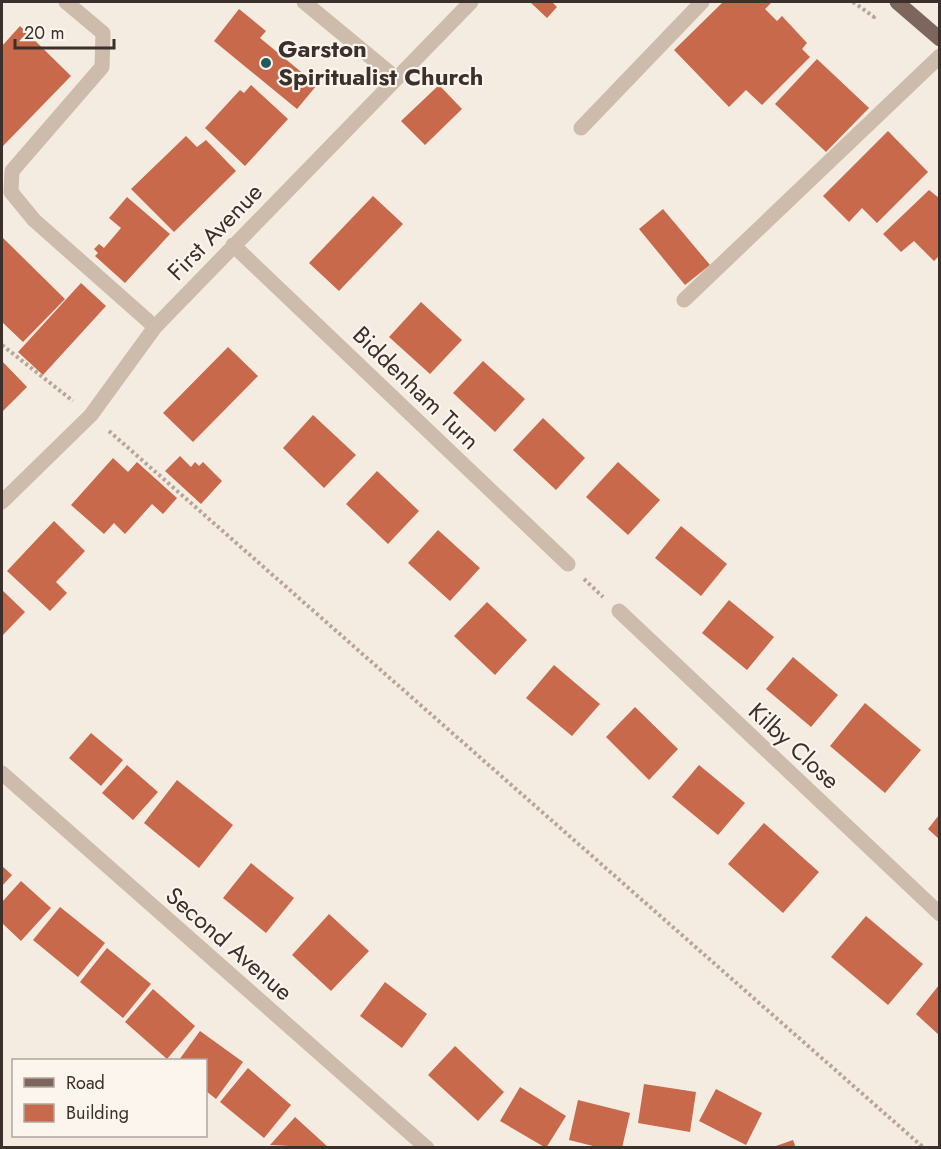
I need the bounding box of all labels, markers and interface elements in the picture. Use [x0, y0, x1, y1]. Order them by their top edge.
scale bar [15, 12, 114, 50]
text: 20 m [24, 20, 64, 46]
place label: Garston Spiritualist Church [278, 31, 483, 94]
marker: Garston Spiritualist Church [259, 56, 273, 70]
street label: First Avenue [159, 175, 270, 288]
street label: Biddenham Turn [345, 318, 488, 457]
street label: Kilby Close [741, 694, 848, 797]
street label: Second Avenue [158, 878, 301, 1009]
legend [12, 1059, 207, 1137]
text: Road [66, 1070, 105, 1096]
text: Building [66, 1100, 129, 1126]

